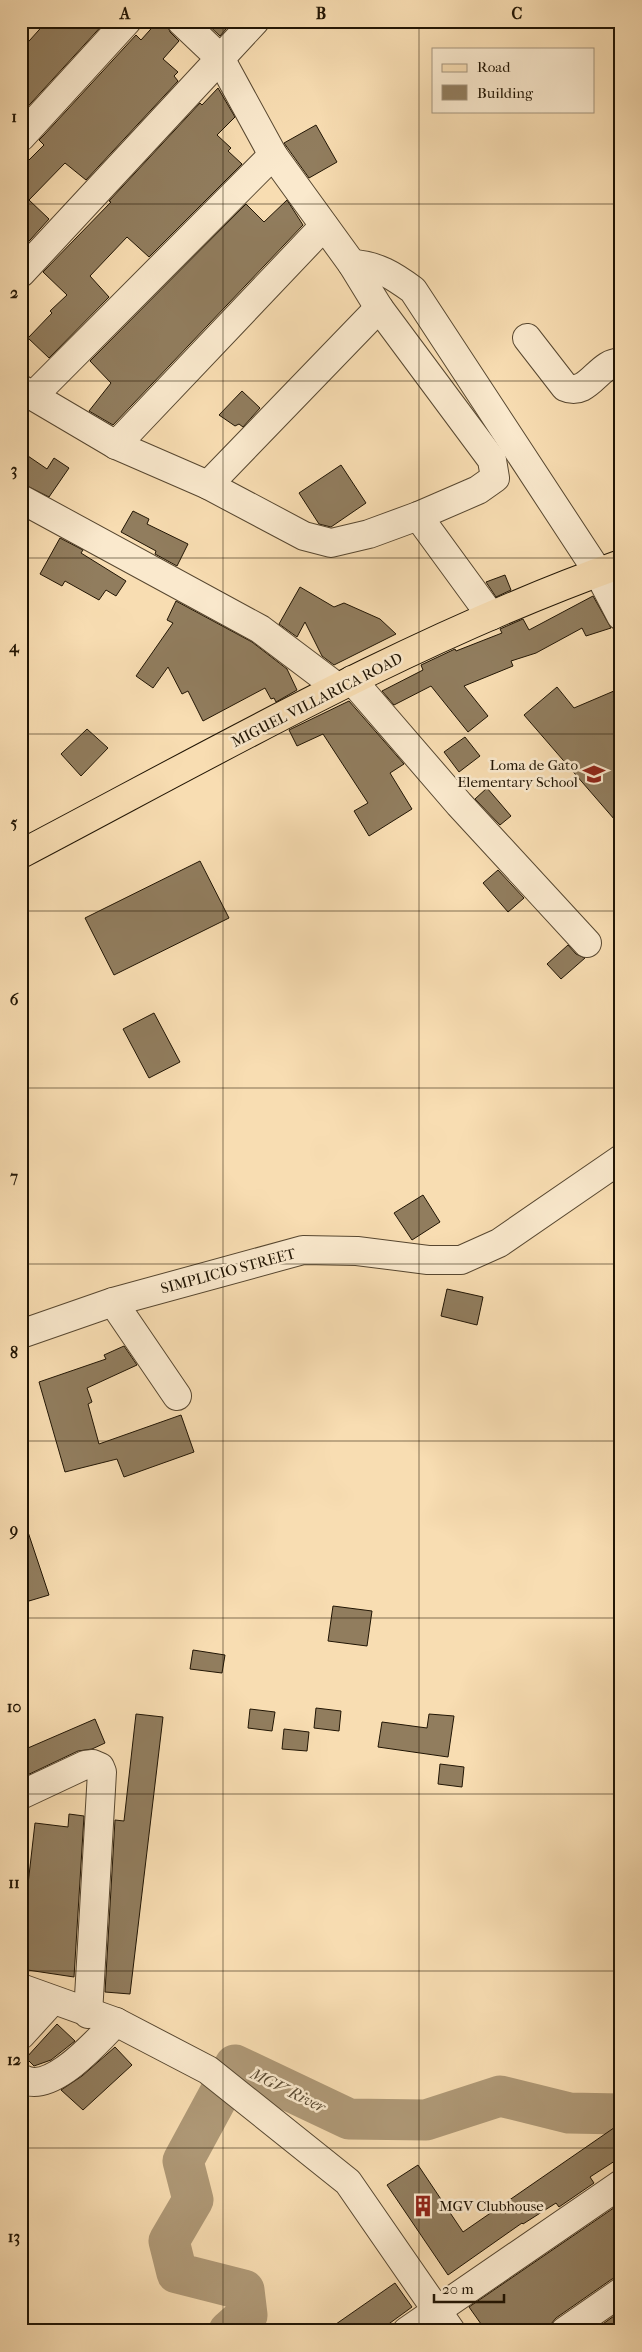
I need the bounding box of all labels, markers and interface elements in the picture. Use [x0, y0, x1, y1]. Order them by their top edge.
text: A [119, 4, 131, 23]
text: B [316, 4, 326, 23]
text: C [512, 4, 523, 23]
legend [432, 48, 594, 112]
text: Road [477, 58, 511, 76]
text: Building [477, 84, 534, 102]
text: 1 [11, 107, 17, 126]
text: 2 [10, 283, 18, 302]
text: 3 [11, 460, 17, 480]
text: 4 [8, 637, 20, 657]
street label: MIGUEL VILLARICA ROAD [228, 649, 406, 751]
place label: Loma de Gato Elementary School [457, 756, 578, 791]
school or university icon: Loma de Gato Elementary School [581, 761, 607, 787]
text: 5 [11, 813, 18, 832]
text: 6 [10, 990, 19, 1009]
text: 7 [9, 1167, 18, 1186]
street label: SIMPLICIO STREET [159, 1244, 298, 1298]
text: 8 [10, 1343, 18, 1362]
text: 9 [9, 1520, 18, 1540]
text: 10 [7, 1697, 21, 1716]
text: 11 [8, 1873, 20, 1892]
text: 12 [7, 2050, 21, 2069]
water label: MGV River [247, 2063, 330, 2117]
building icon: MGV Clubhouse [410, 2193, 436, 2219]
place label: MGV Clubhouse [439, 2197, 544, 2215]
text: 13 [8, 2227, 20, 2247]
scale bar [434, 2272, 504, 2304]
text: 20 m [442, 2280, 474, 2298]

